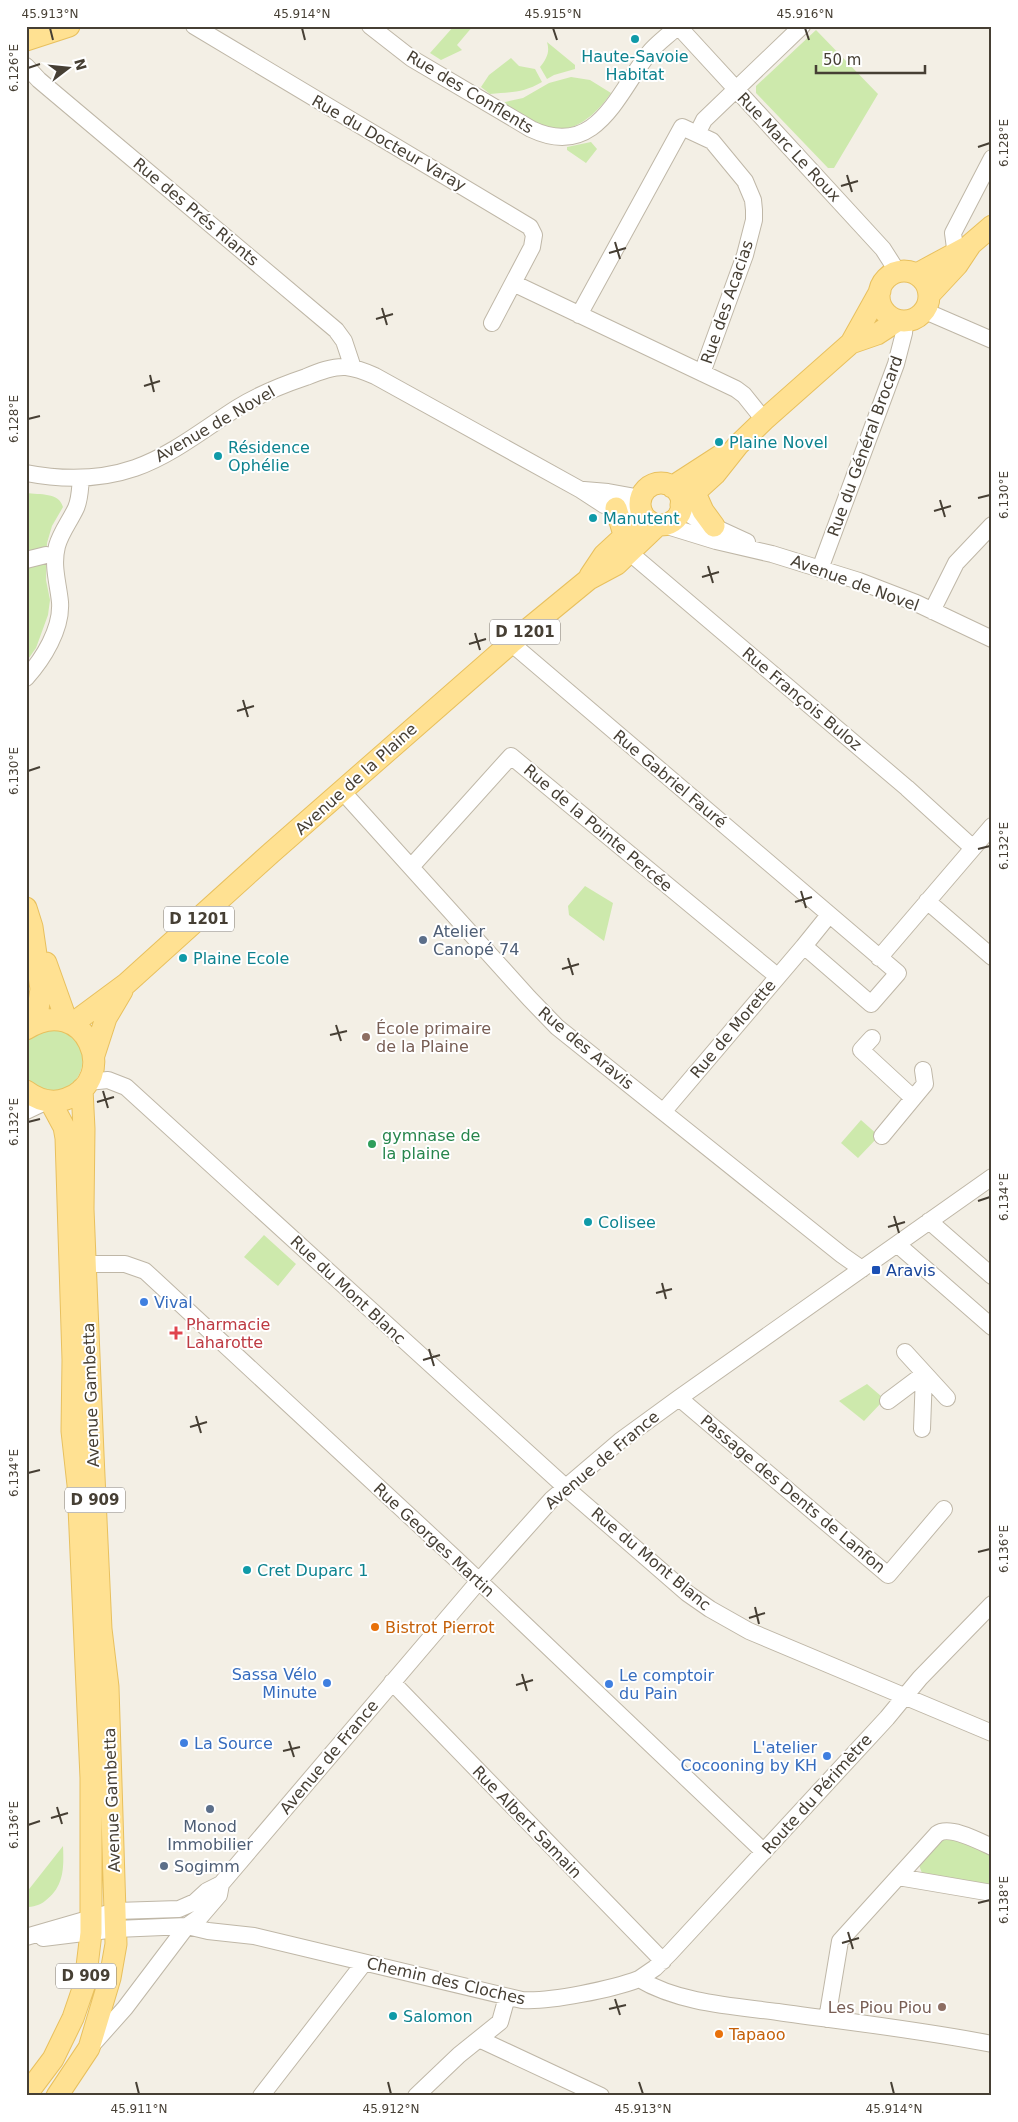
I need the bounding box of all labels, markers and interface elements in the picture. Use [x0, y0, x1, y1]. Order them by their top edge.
text: 45.913°N [22, 7, 78, 21]
text: 45.914°N [274, 7, 330, 21]
text: 45.915°N [525, 7, 581, 21]
text: 45.916°N [777, 7, 833, 21]
marker: Haute-Savoie Habitat [629, 33, 641, 45]
north arrow [42, 42, 92, 92]
scale bar [816, 42, 924, 74]
text: 6.126°E [7, 44, 21, 92]
street label: Rue des Conflents [403, 47, 537, 137]
place label: Haute-Savoie Habitat [581, 47, 689, 84]
text: 50 m [823, 51, 861, 69]
text: N [71, 57, 90, 72]
street label: Rue Marc Le Roux [733, 88, 845, 206]
street label: Rue du Docteur Varay [308, 91, 470, 195]
text: 6.128°E [997, 119, 1011, 167]
street label: Rue des Prés Riants [129, 154, 263, 270]
street label: Rue des Acacias [697, 238, 757, 366]
street label: Rue du Général Brocard [823, 353, 907, 539]
street label: Avenue de Novel [152, 382, 278, 466]
text: 6.128°E [7, 395, 21, 443]
place label: Plaine Novel [729, 433, 828, 452]
marker: Plaine Novel [713, 436, 725, 448]
place label: Résidence Ophélie [228, 438, 310, 475]
marker: Résidence Ophélie [212, 450, 224, 462]
text: 6.130°E [997, 471, 1011, 519]
place label: Manutent [603, 509, 679, 528]
marker: Manutent [587, 512, 599, 524]
street label: Avenue de Novel [788, 551, 922, 615]
road number: D 1201 [490, 620, 560, 644]
street label: Rue François Buloz [738, 643, 866, 755]
street label: Avenue de la Plaine [291, 719, 421, 839]
street label: Rue Gabriel Fauré [610, 726, 730, 832]
text: 6.130°E [7, 747, 21, 795]
street label: Rue de la Pointe Percée [520, 760, 676, 896]
text: 6.132°E [997, 822, 1011, 870]
road number: D 1201 [164, 906, 234, 932]
place label: Atelier Canopé 74 [433, 922, 519, 959]
marker: Atelier Canopé 74 [417, 934, 429, 946]
place label: Plaine Ecole [193, 949, 289, 968]
marker: Plaine Ecole [177, 952, 189, 964]
street label: Rue de Morette [686, 976, 780, 1082]
street label: Rue des Aravis [535, 1003, 637, 1093]
place label: École primaire de la Plaine [376, 1019, 491, 1056]
marker: École primaire de la Plaine [360, 1031, 372, 1043]
text: 6.132°E [7, 1098, 21, 1146]
place label: gymnase de la plaine [382, 1126, 480, 1163]
marker: gymnase de la plaine [366, 1138, 378, 1150]
text: 6.134°E [997, 1173, 1011, 1221]
place label: Colisee [598, 1213, 656, 1232]
marker: Colisee [582, 1216, 594, 1228]
street label: Rue du Mont Blanc [287, 1232, 409, 1348]
place label: Aravis [886, 1261, 936, 1280]
marker: Aravis [870, 1264, 882, 1276]
place label: Vival [154, 1293, 193, 1312]
marker: Vival [138, 1296, 150, 1308]
place label: Pharmacie Laharotte [186, 1315, 270, 1352]
street label: Avenue Gambetta [79, 1322, 103, 1468]
marker: Pharmacie Laharotte [170, 1327, 182, 1339]
street label: Avenue de France [541, 1407, 663, 1513]
street label: Passage des Dents de Lanfon [697, 1411, 889, 1577]
text: 6.134°E [7, 1449, 21, 1497]
street label: Rue Georges Martin [370, 1479, 498, 1601]
road number: D 909 [65, 1488, 125, 1512]
street label: Rue du Mont Blanc [587, 1503, 715, 1615]
text: 6.136°E [997, 1525, 1011, 1573]
place label: Cret Duparc 1 [257, 1561, 368, 1580]
marker: Cret Duparc 1 [241, 1564, 253, 1576]
place label: Bistrot Pierrot [385, 1618, 495, 1637]
marker: Bistrot Pierrot [369, 1621, 381, 1633]
place label: Sassa Vélo Minute [232, 1665, 317, 1702]
place label: Le comptoir du Pain [619, 1666, 714, 1703]
marker: Sassa Vélo Minute [321, 1677, 333, 1689]
marker: Le comptoir du Pain [603, 1678, 615, 1690]
street label: Avenue de France [276, 1696, 382, 1818]
street label: Avenue Gambetta [100, 1727, 124, 1873]
street label: Route du Périmètre [758, 1730, 876, 1858]
place label: La Source [194, 1734, 273, 1753]
marker: La Source [178, 1737, 190, 1749]
place label: L'atelier Cocooning by KH [680, 1738, 817, 1775]
marker: L'atelier Cocooning by KH [821, 1750, 833, 1762]
street label: Rue Albert Samain [469, 1762, 585, 1882]
text: 6.136°E [7, 1801, 21, 1849]
marker: Monod Immobilier [204, 1803, 216, 1815]
place label: Monod Immobilier [167, 1817, 253, 1854]
place label: Sogimm [174, 1857, 240, 1876]
marker: Sogimm [158, 1860, 170, 1872]
text: 6.138°E [997, 1876, 1011, 1924]
street label: Chemin des Cloches [365, 1953, 527, 2009]
road number: D 909 [56, 1964, 116, 1988]
place label: Les Piou Piou [828, 1998, 932, 2017]
marker: Les Piou Piou [936, 2001, 948, 2013]
place label: Salomon [403, 2007, 473, 2026]
marker: Salomon [387, 2010, 399, 2022]
place label: Tapaoo [728, 2025, 785, 2044]
marker: Tapaoo [713, 2028, 725, 2040]
text: 45.911°N [111, 2102, 167, 2116]
text: 45.912°N [363, 2102, 419, 2116]
text: 45.913°N [615, 2102, 671, 2116]
text: 45.914°N [866, 2102, 922, 2116]

